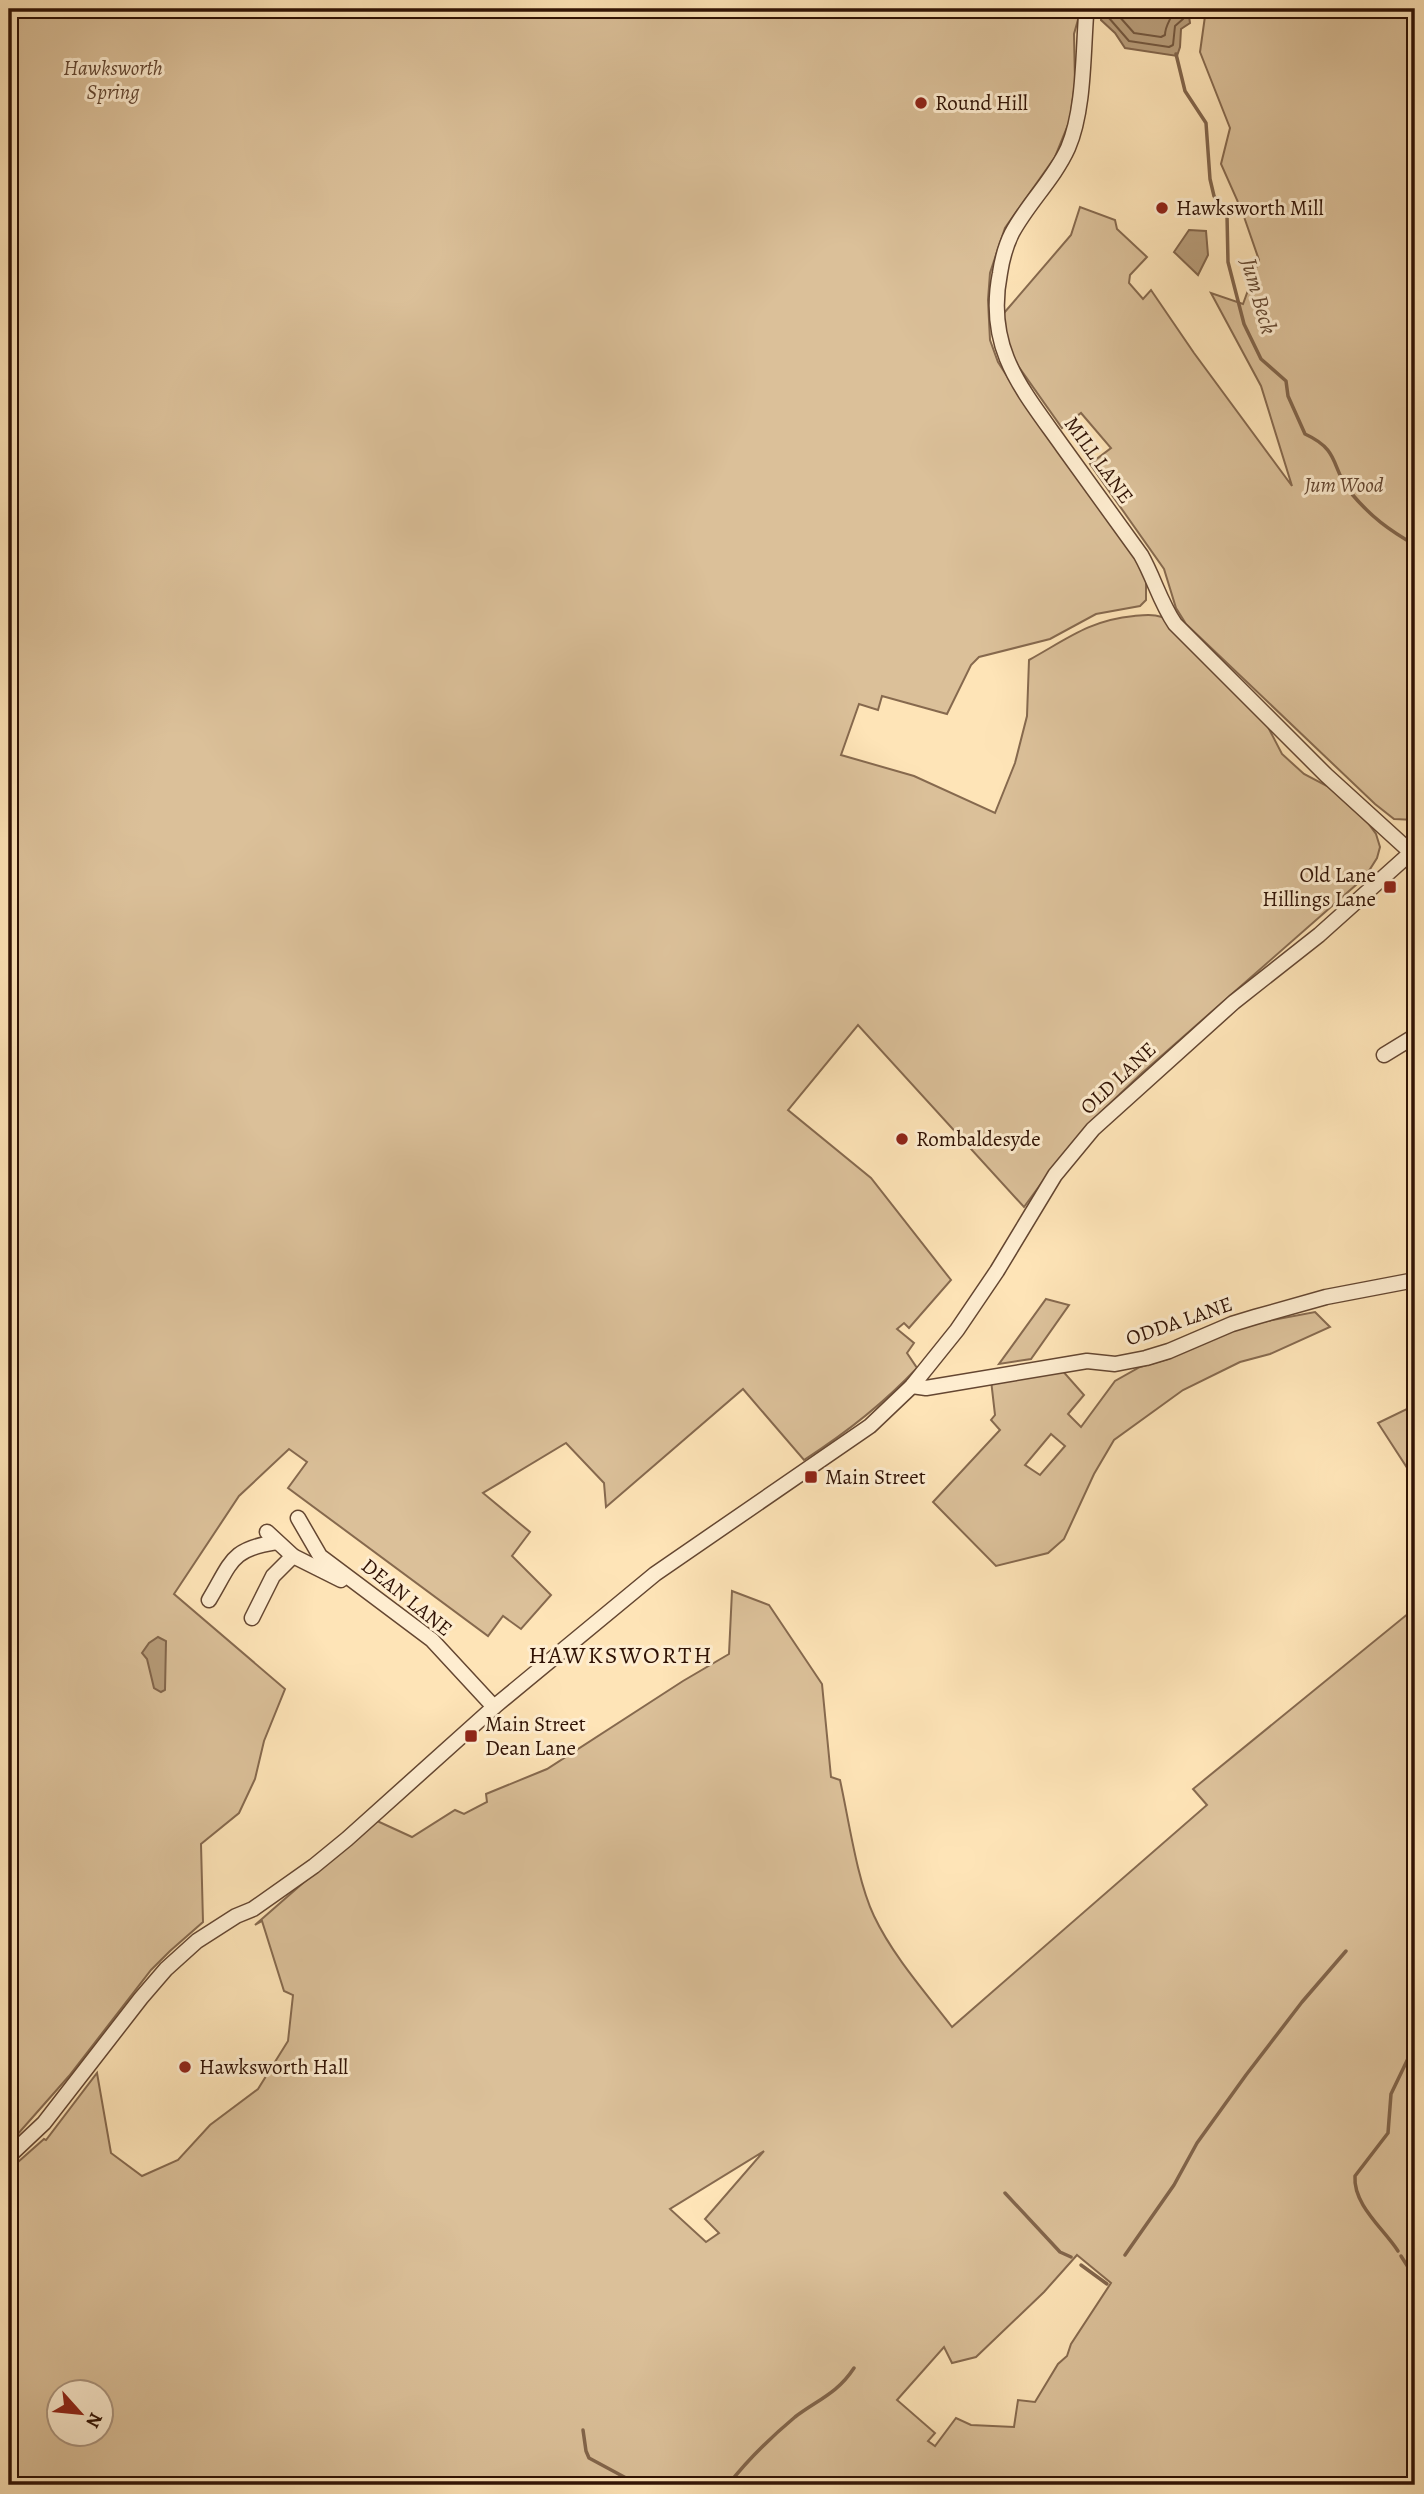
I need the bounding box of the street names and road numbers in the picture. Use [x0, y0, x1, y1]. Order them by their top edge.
street label: MILL LANE [1058, 411, 1140, 509]
street label: OLD LANE [1074, 1035, 1162, 1121]
street label: ODDA LANE [1122, 1290, 1236, 1352]
street label: DEAN LANE [356, 1552, 458, 1642]

